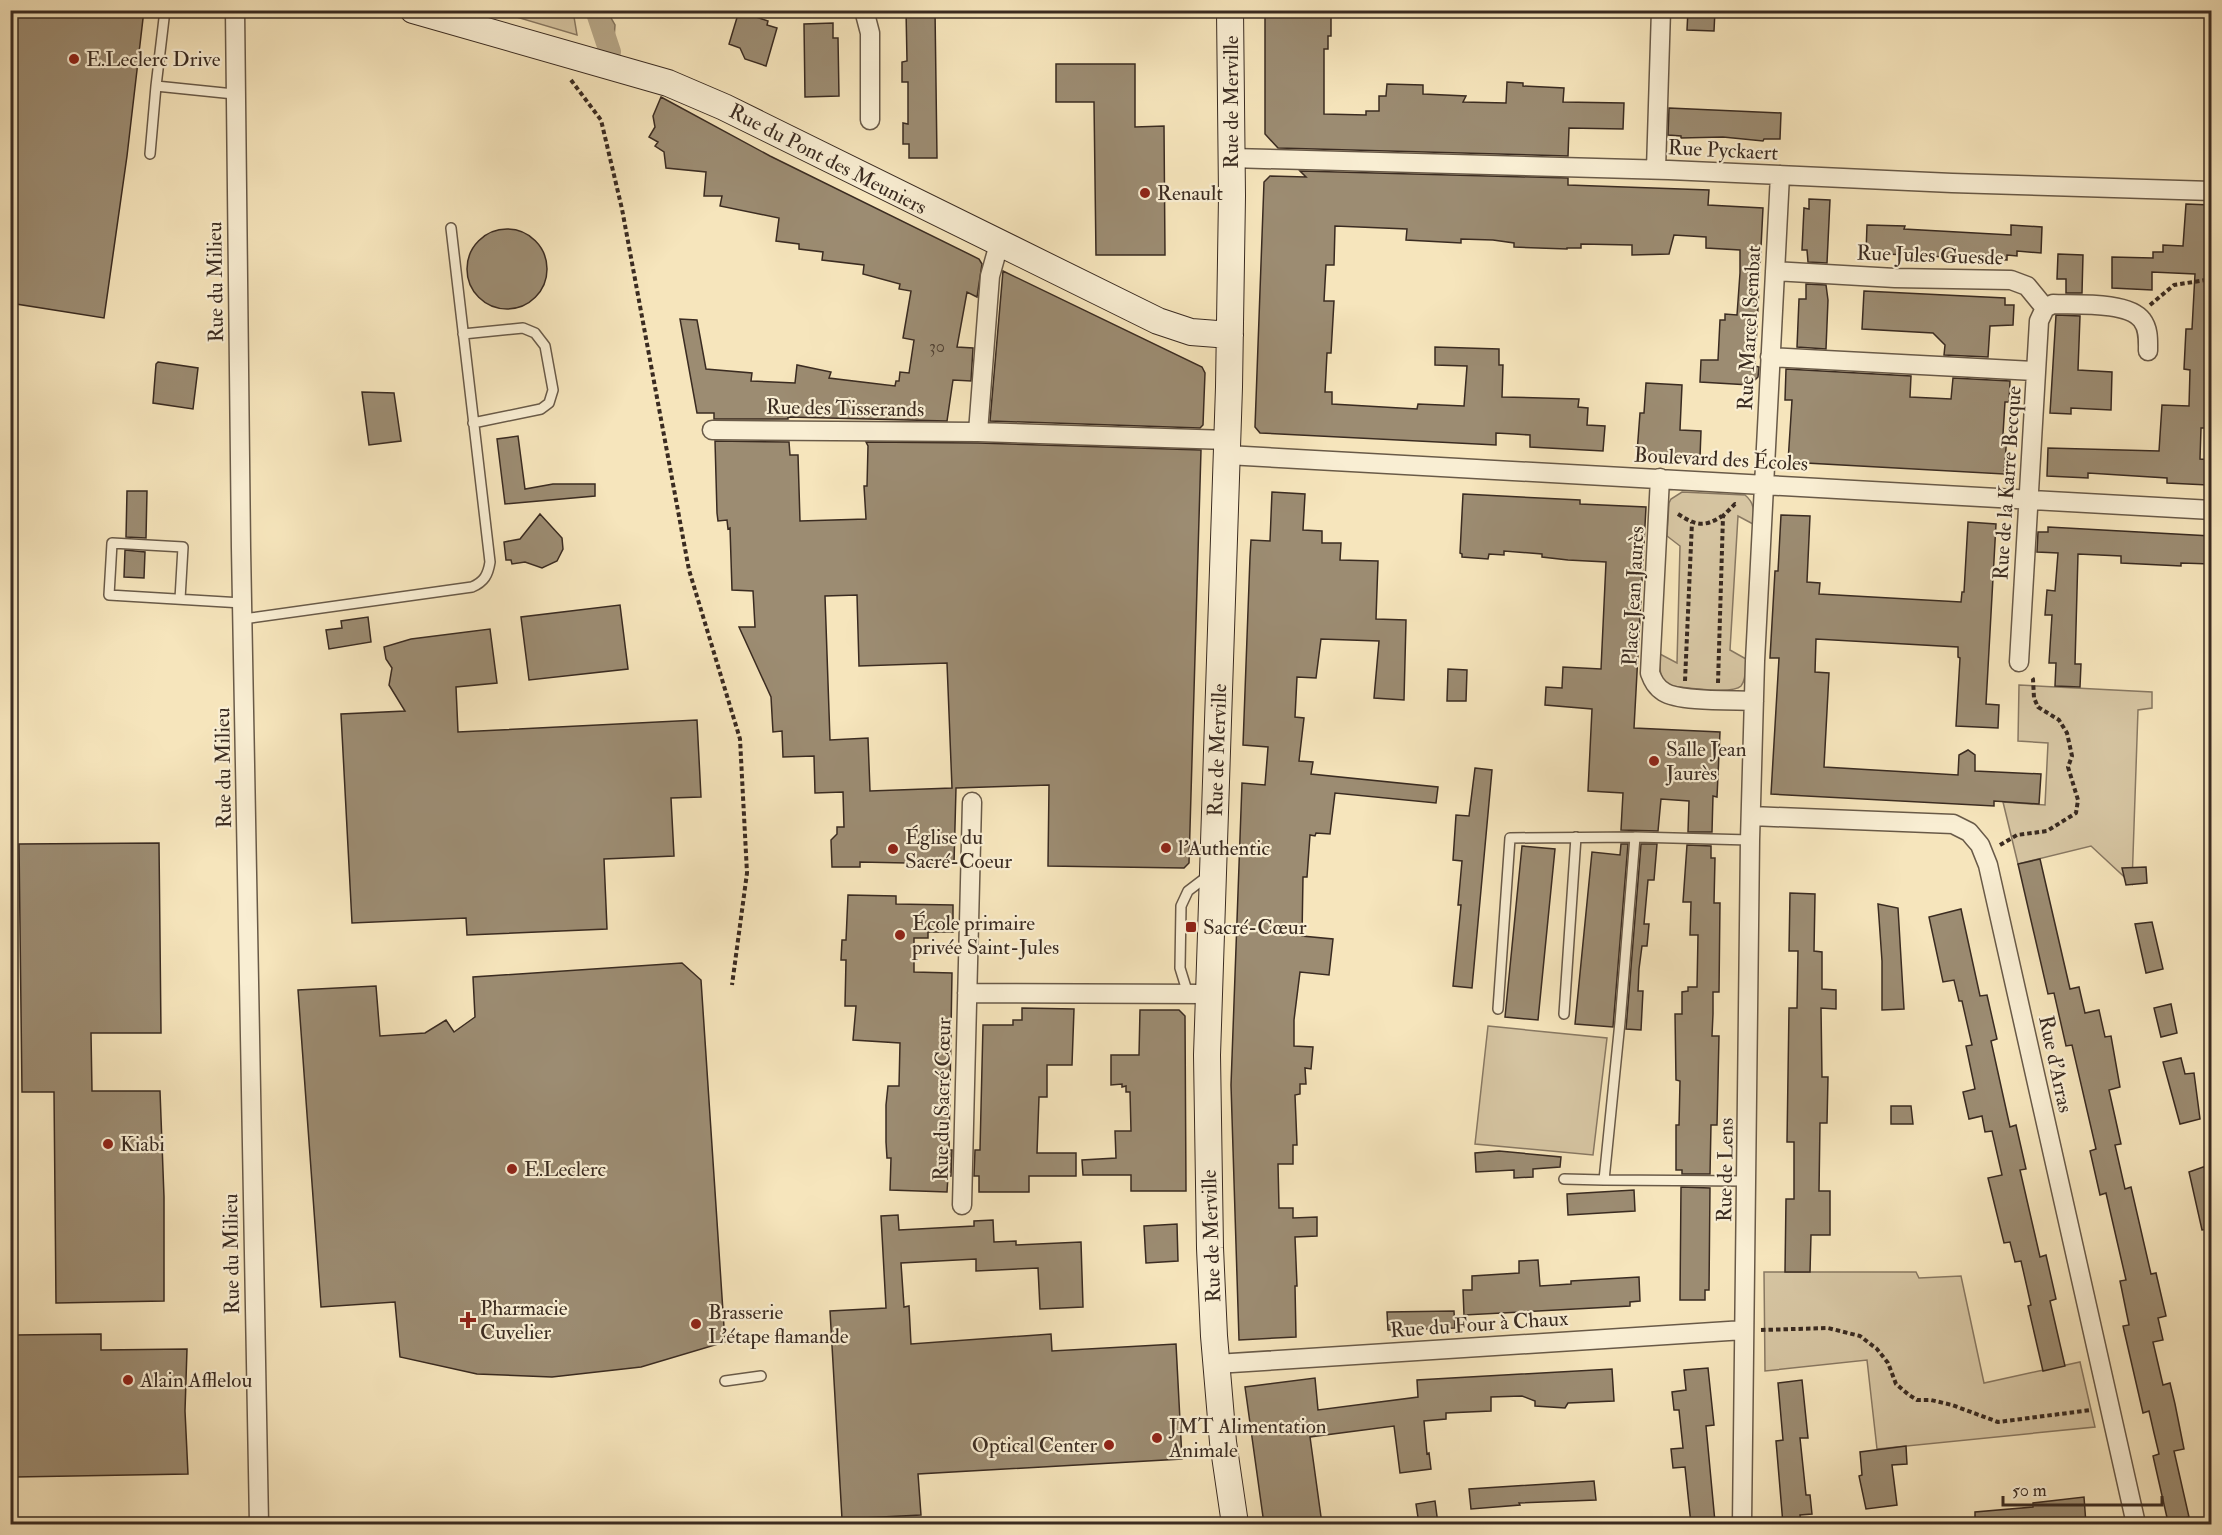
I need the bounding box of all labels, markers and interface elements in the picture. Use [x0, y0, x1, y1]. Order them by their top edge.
street label: Rue de Merville [1218, 35, 1245, 169]
place label: E.Leclerc Drive [86, 46, 221, 73]
marker: E.Leclerc Drive [67, 52, 81, 66]
street label: Rue du Pont des Meuniers [724, 98, 931, 221]
street label: Rue Pyckaert [1667, 134, 1779, 167]
place label: Renault [1157, 180, 1223, 207]
marker: Renault [1138, 186, 1152, 200]
street label: Rue du Milieu [201, 221, 230, 343]
street label: Rue Jules Guesde [1856, 239, 2004, 272]
street label: Rue Marcel Sembat [1732, 245, 1767, 411]
house number: 30 [929, 335, 945, 358]
street label: Rue de la Karre Becque [1987, 385, 2028, 581]
street label: Rue des Tisserands [766, 394, 924, 423]
street label: Boulevard des Écoles [1633, 441, 1809, 478]
street label: Place Jean Jaurès [1616, 525, 1651, 667]
street label: Rue de Merville [1202, 683, 1233, 817]
street label: Rue du Milieu [209, 707, 238, 829]
place label: Salle Jean Jaurès [1665, 736, 1747, 787]
marker: Salle Jean Jaurès [1647, 754, 1661, 768]
place label: Église du Sacré-Coeur [905, 824, 1012, 875]
place label: l’Authentic [1178, 835, 1271, 862]
marker: l’Authentic [1159, 841, 1173, 855]
marker: Église du Sacré-Coeur [886, 842, 900, 856]
place label: École primaire privée Saint-Jules [911, 910, 1059, 961]
place label: Sacré-Cœur [1203, 914, 1307, 941]
marker: Sacré-Cœur [1184, 920, 1198, 934]
marker: École primaire privée Saint-Jules [893, 928, 907, 942]
street label: Rue d'Arras [2032, 1013, 2079, 1115]
street label: Rue du Sacré Cœur [928, 1017, 957, 1181]
street label: Rue de Lens [1711, 1118, 1740, 1222]
place label: Kiabi [120, 1131, 165, 1158]
marker: Kiabi [101, 1137, 115, 1151]
place label: E.Leclerc [524, 1156, 606, 1183]
marker: E.Leclerc [505, 1162, 519, 1176]
street label: Rue de Merville [1196, 1169, 1227, 1303]
street label: Rue du Milieu [217, 1193, 246, 1315]
place label: Pharmacie Cuvelier [480, 1295, 568, 1346]
place label: Brasserie L'étape flamande [708, 1299, 849, 1350]
street label: Rue du Four à Chaux [1389, 1305, 1570, 1344]
marker: Pharmacie Cuvelier [461, 1313, 475, 1327]
marker: Brasserie L'étape flamande [689, 1317, 703, 1331]
place label: Alain Afflelou [139, 1367, 252, 1394]
marker: Alain Afflelou [121, 1373, 135, 1387]
place label: JMT Alimentation Animale [1168, 1413, 1327, 1464]
marker: JMT Alimentation Animale [1150, 1431, 1164, 1445]
place label: Optical Center [972, 1432, 1097, 1459]
marker: Optical Center [1102, 1438, 1116, 1452]
scale bar [2003, 1469, 2162, 1507]
text: 50 m [2012, 1479, 2047, 1502]

